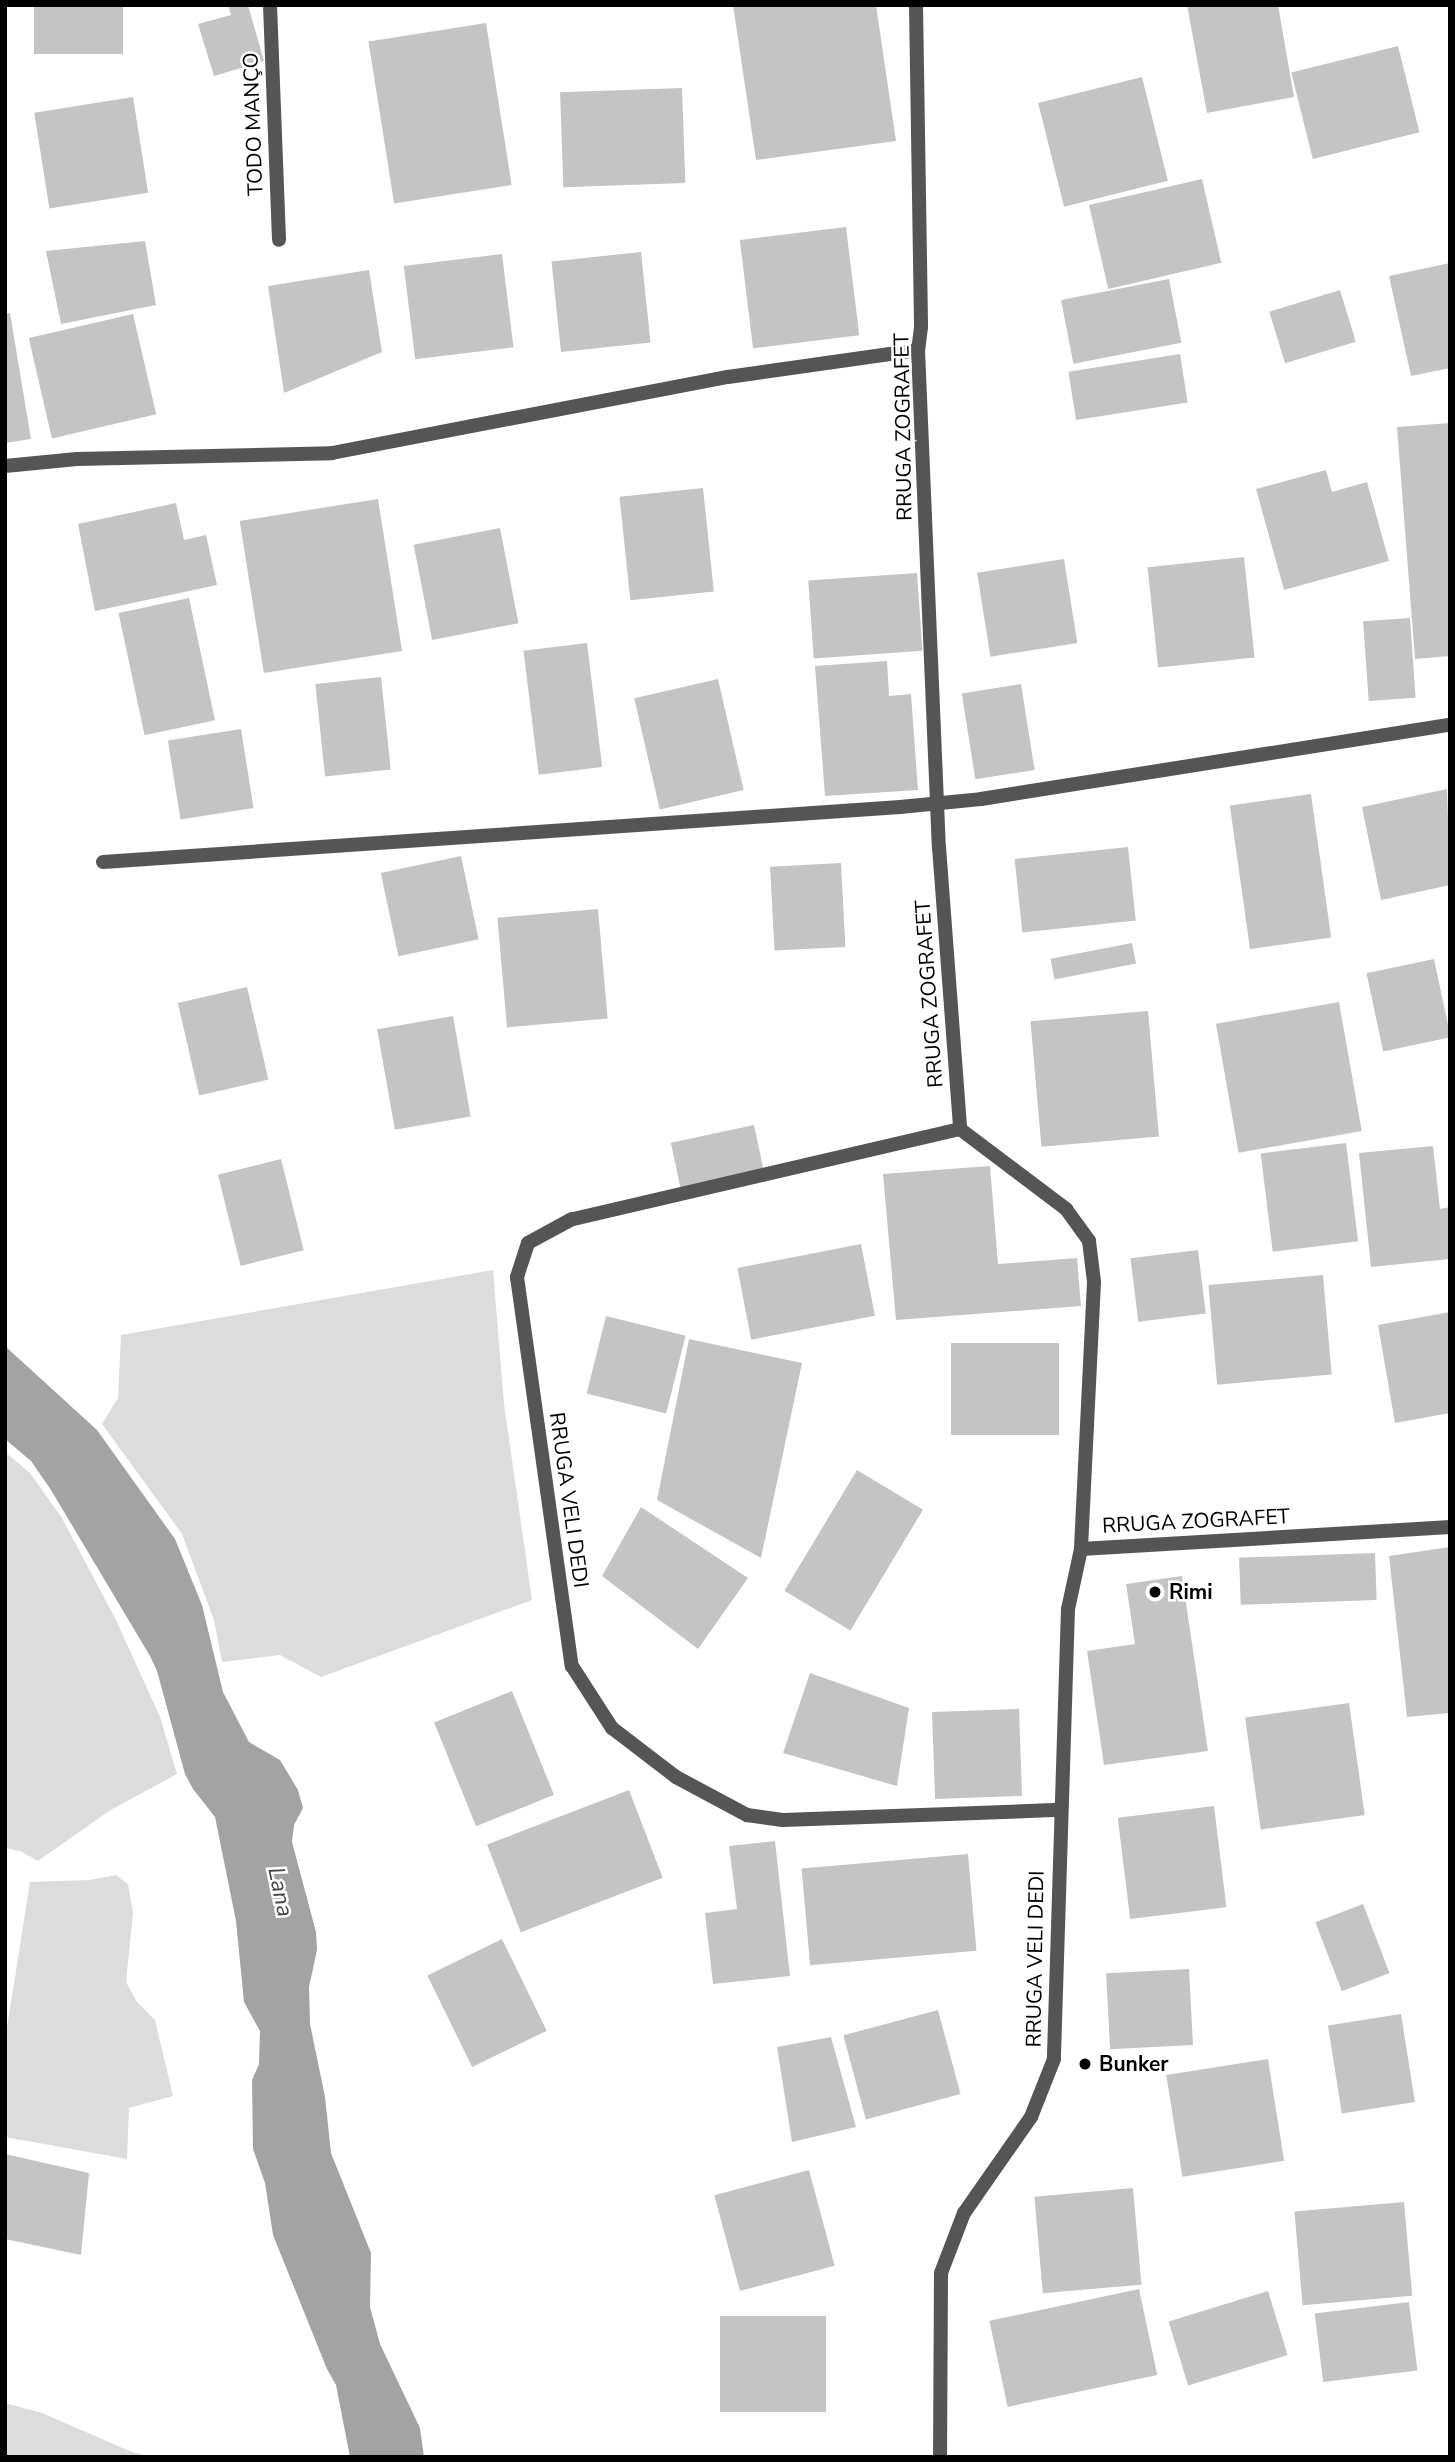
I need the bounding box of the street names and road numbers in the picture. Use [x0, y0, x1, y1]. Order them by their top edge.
street label: TODO MANÇO [238, 52, 268, 196]
street label: RRUGA ZOGRAFET [889, 333, 917, 521]
street label: RRUGA ZOGRAFET [910, 899, 948, 1089]
street label: RRUGA VELI DEDI [544, 1411, 594, 1589]
street label: RRUGA ZOGRAFET [1101, 1503, 1291, 1539]
street label: RRUGA VELI DEDI [1021, 1870, 1049, 2048]

